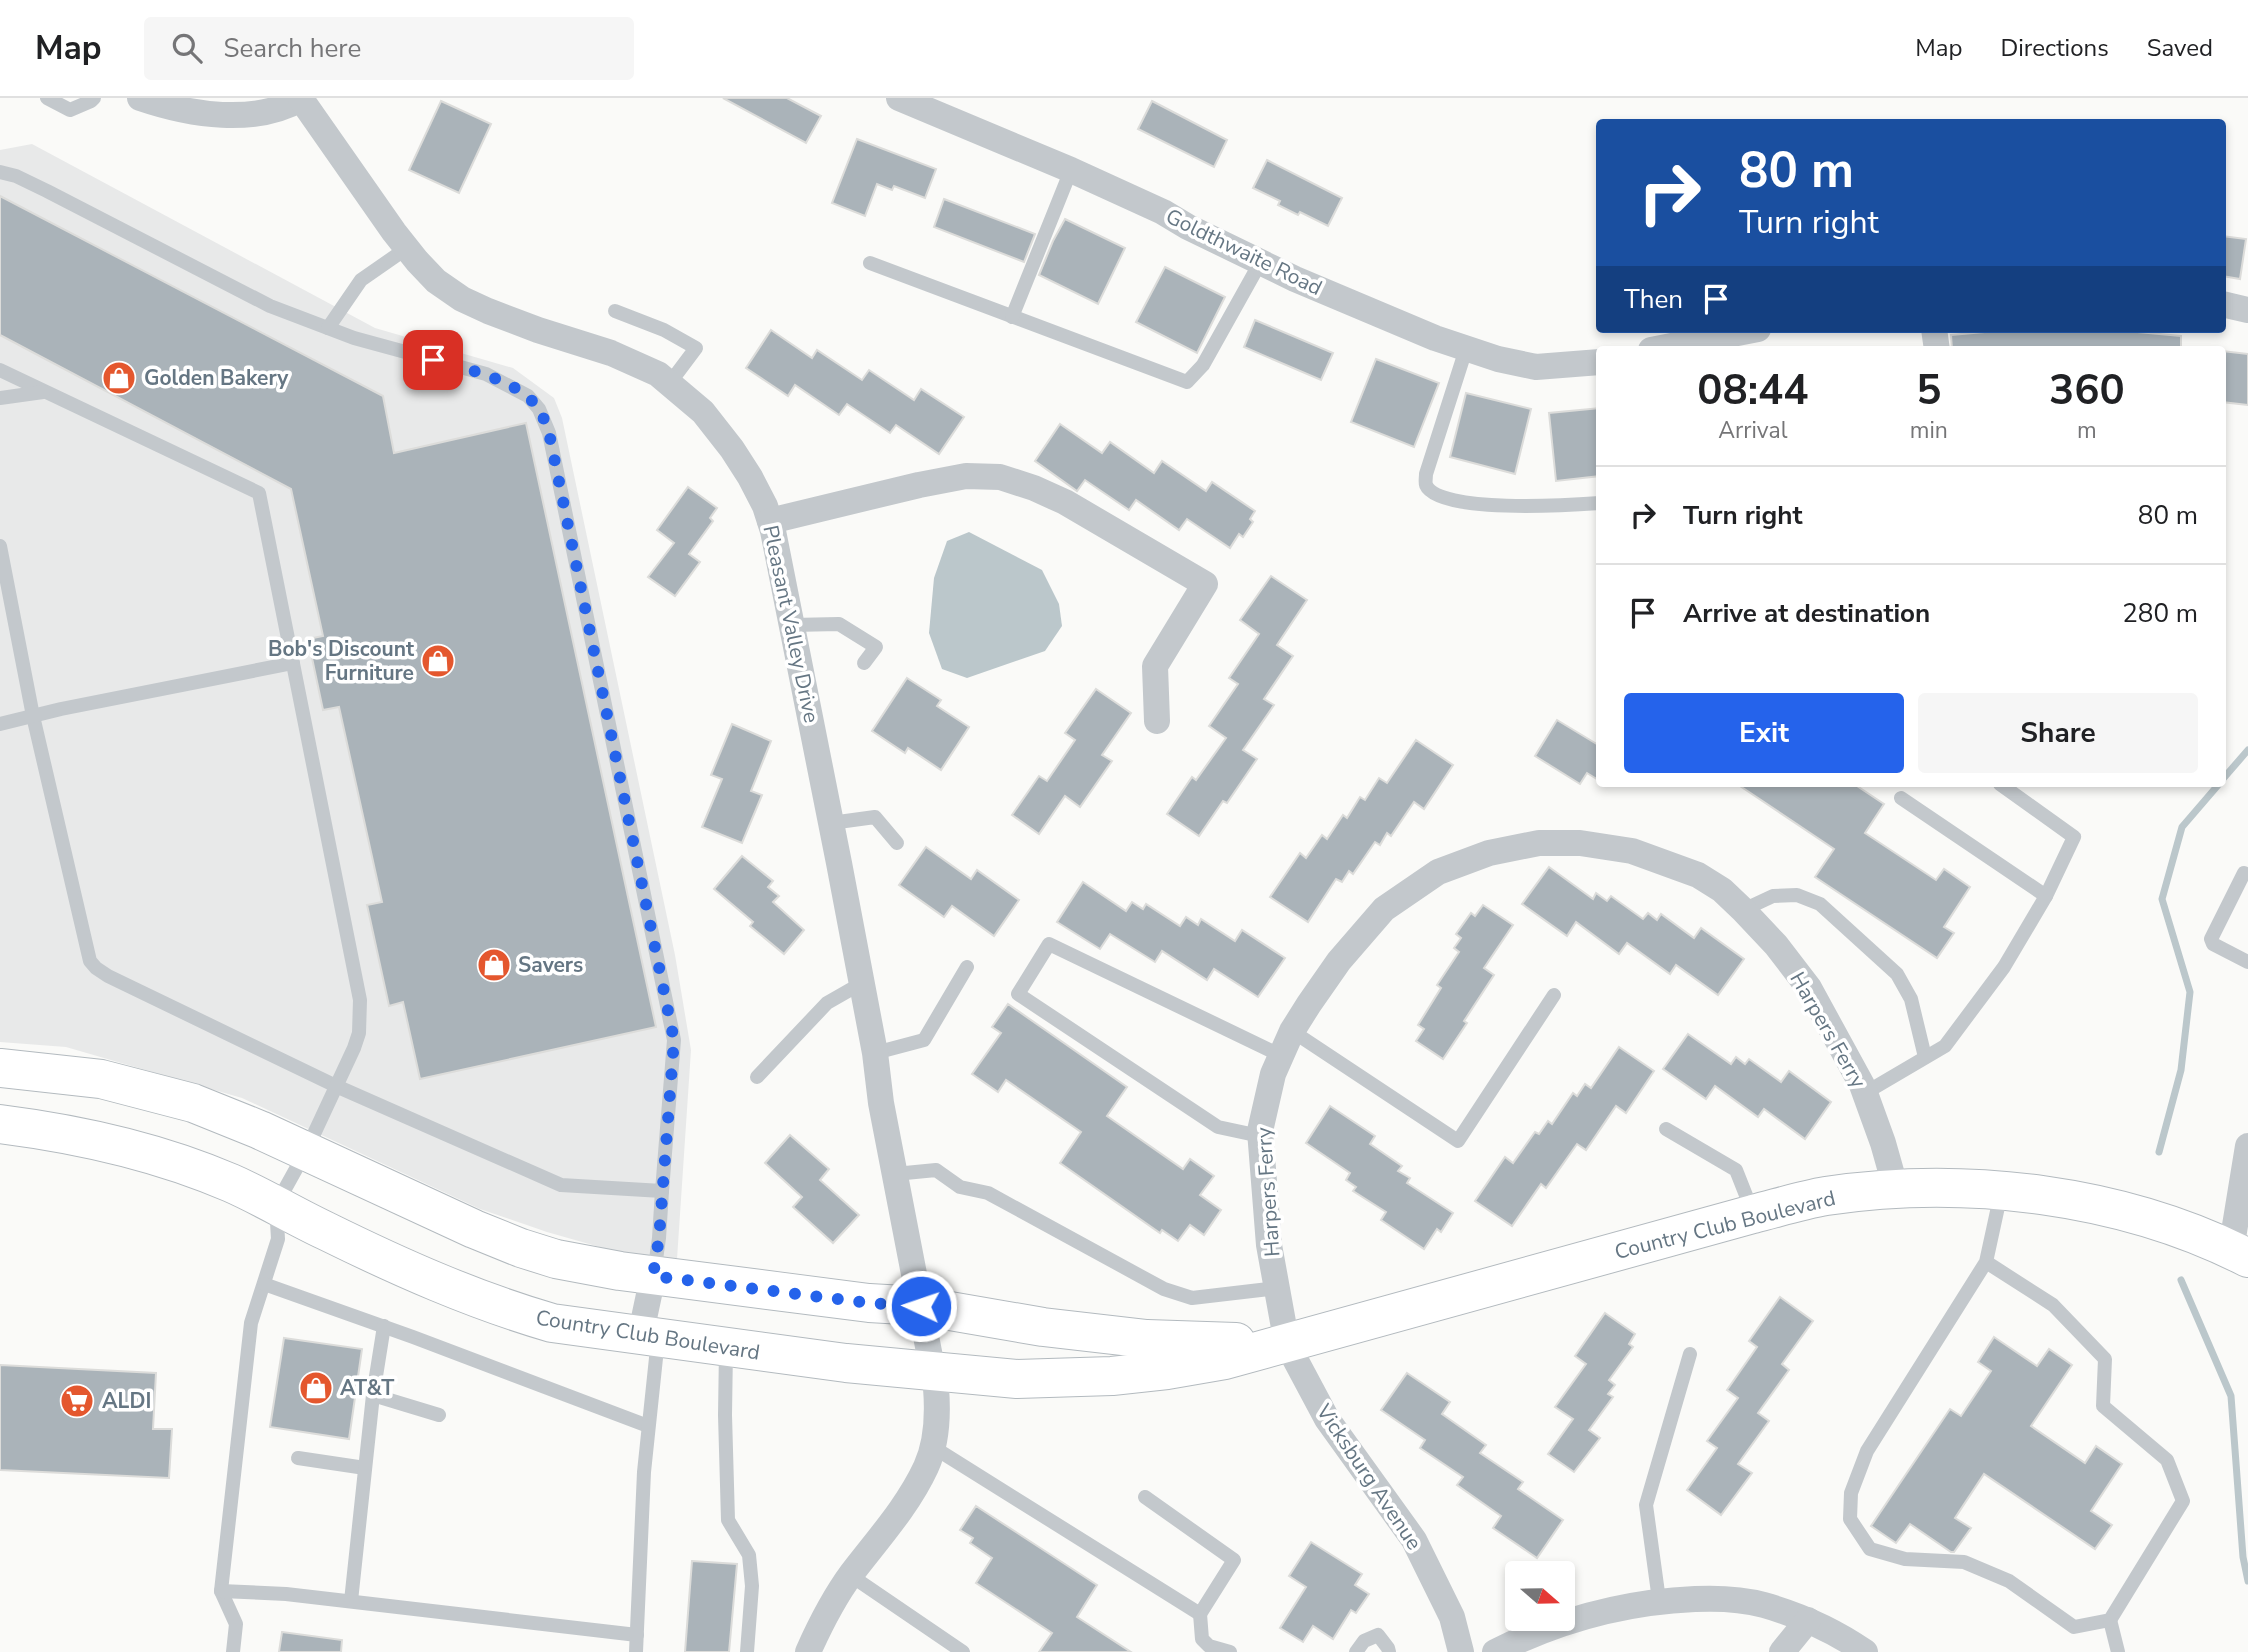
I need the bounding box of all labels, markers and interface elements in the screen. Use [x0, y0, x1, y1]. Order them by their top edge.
search box [144, 17, 634, 80]
text: Map [35, 26, 102, 71]
icon: search [168, 29, 206, 67]
text: Search here [224, 31, 361, 66]
text: Map [1915, 32, 1962, 64]
text: Directions [2000, 32, 2109, 64]
text: Saved [2147, 32, 2213, 64]
text: 80 m [1739, 137, 1854, 204]
icon: right [1624, 147, 1715, 238]
text: Turn right [1739, 201, 1879, 244]
street label: Goldthwaite Road [1161, 202, 1327, 302]
icon: arrive [1697, 280, 1735, 318]
text: Then [1624, 282, 1683, 317]
pin [403, 330, 463, 390]
icon: arrive [414, 341, 452, 379]
shop icon: Golden Bakery [100, 359, 138, 397]
text: 08:44 [1697, 362, 1808, 419]
text: 5 [1916, 362, 1941, 419]
text: 360 [2049, 362, 2125, 419]
place label: Golden Bakery [144, 364, 289, 392]
text: Arrival [1718, 415, 1787, 446]
text: min [1910, 415, 1948, 446]
text: m [2077, 415, 2097, 446]
icon: right [1624, 496, 1662, 534]
text: Turn right [1683, 498, 1802, 533]
text: 80 m [2138, 498, 2198, 533]
street label: Pleasant Valley Drive [756, 523, 826, 725]
icon: arrive [1624, 594, 1662, 632]
text: Arrive at destination [1683, 596, 1930, 631]
text: 280 m [2122, 596, 2198, 631]
place label: Bob's Discount Furniture [268, 635, 415, 687]
shop icon: Bob's Discount Furniture [419, 642, 457, 680]
button: Exit [1624, 693, 1904, 773]
button: Share [1918, 693, 2198, 773]
shop icon: Savers [475, 946, 513, 984]
place label: Savers [518, 951, 583, 979]
street label: Harpers Ferry [1783, 967, 1873, 1093]
street label: Harpers Ferry [1249, 1126, 1286, 1258]
street label: Country Club Boulevard [1612, 1184, 1838, 1266]
position arrow [884, 1269, 958, 1343]
street label: Country Club Boulevard [534, 1303, 762, 1367]
shop icon: AT&T [297, 1369, 335, 1407]
place label: AT&T [340, 1374, 394, 1402]
supermarket icon: ALDI [58, 1382, 96, 1420]
place label: ALDI [102, 1387, 151, 1415]
street label: Vicksburg Avenue [1309, 1398, 1428, 1555]
north arrow [1505, 1561, 1575, 1631]
map controls [1505, 1561, 1575, 1631]

